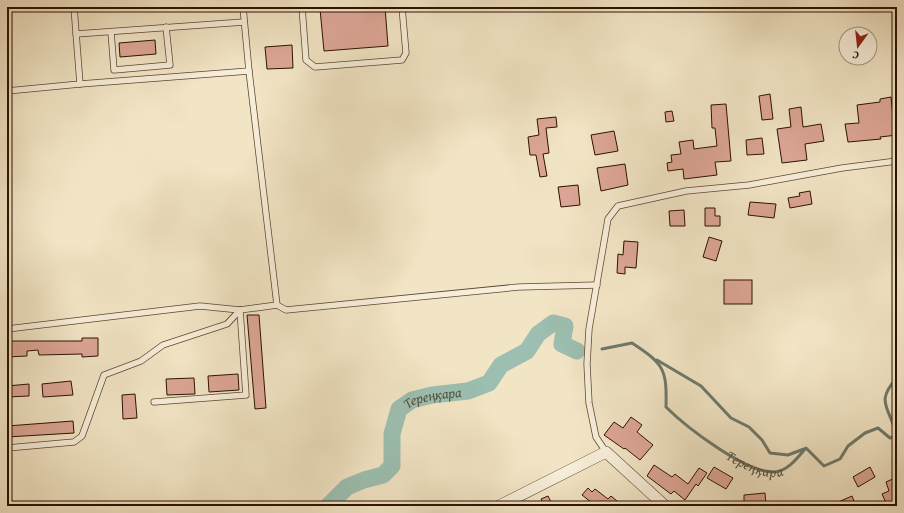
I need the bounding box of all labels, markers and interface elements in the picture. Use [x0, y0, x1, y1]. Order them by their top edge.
north arrow [838, 26, 878, 66]
text: С [850, 47, 860, 64]
water label: Тереңқара [399, 382, 463, 413]
water label: Тереңқара [722, 445, 786, 482]

